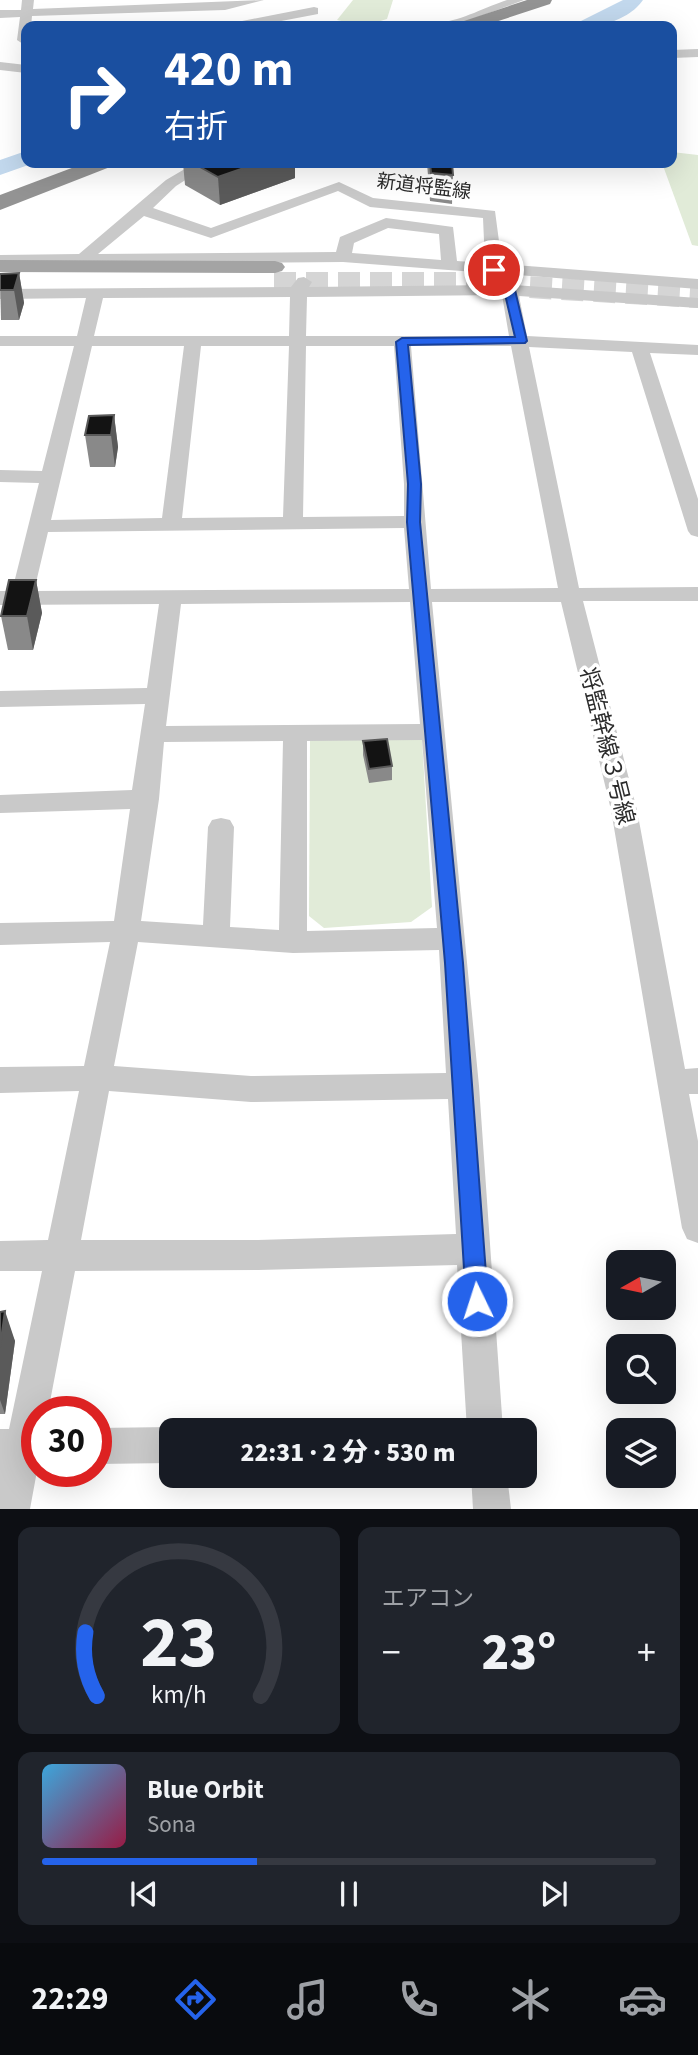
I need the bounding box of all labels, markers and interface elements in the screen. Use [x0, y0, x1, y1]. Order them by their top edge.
text: 420 m [164, 35, 293, 105]
icon: right [49, 49, 140, 140]
text: 右折 [164, 104, 228, 150]
street label: 新道将監線 [375, 168, 473, 206]
pin [464, 240, 524, 300]
icon: arrive [475, 251, 513, 289]
street label: 将監幹線３号線 [572, 664, 642, 828]
north arrow [606, 1250, 676, 1320]
map controls [606, 1250, 676, 1488]
position arrow [440, 1264, 514, 1338]
button: search [606, 1334, 676, 1404]
speed limit sign: 30 [21, 1396, 112, 1487]
button: layers [606, 1418, 676, 1488]
text: 22:31 · 2 分 · 530 m [241, 1434, 455, 1471]
text: エアコン [382, 1582, 474, 1615]
text: 23 [141, 1592, 217, 1696]
text: 23° [482, 1616, 556, 1690]
text: − [382, 1626, 401, 1680]
text: + [637, 1626, 656, 1680]
text: km/h [151, 1677, 207, 1713]
text: Blue Orbit [147, 1771, 264, 1808]
text: Sona [147, 1808, 196, 1841]
icon: previous [125, 1875, 163, 1913]
icon: pause [330, 1875, 368, 1913]
icon: next [535, 1875, 573, 1913]
icon: directions [171, 1975, 220, 2024]
icon: music [283, 1975, 332, 2024]
icon: phone [394, 1975, 443, 2024]
icon: climate [506, 1975, 555, 2024]
icon: car [618, 1975, 667, 2024]
text: 22:29 [31, 1976, 109, 2022]

